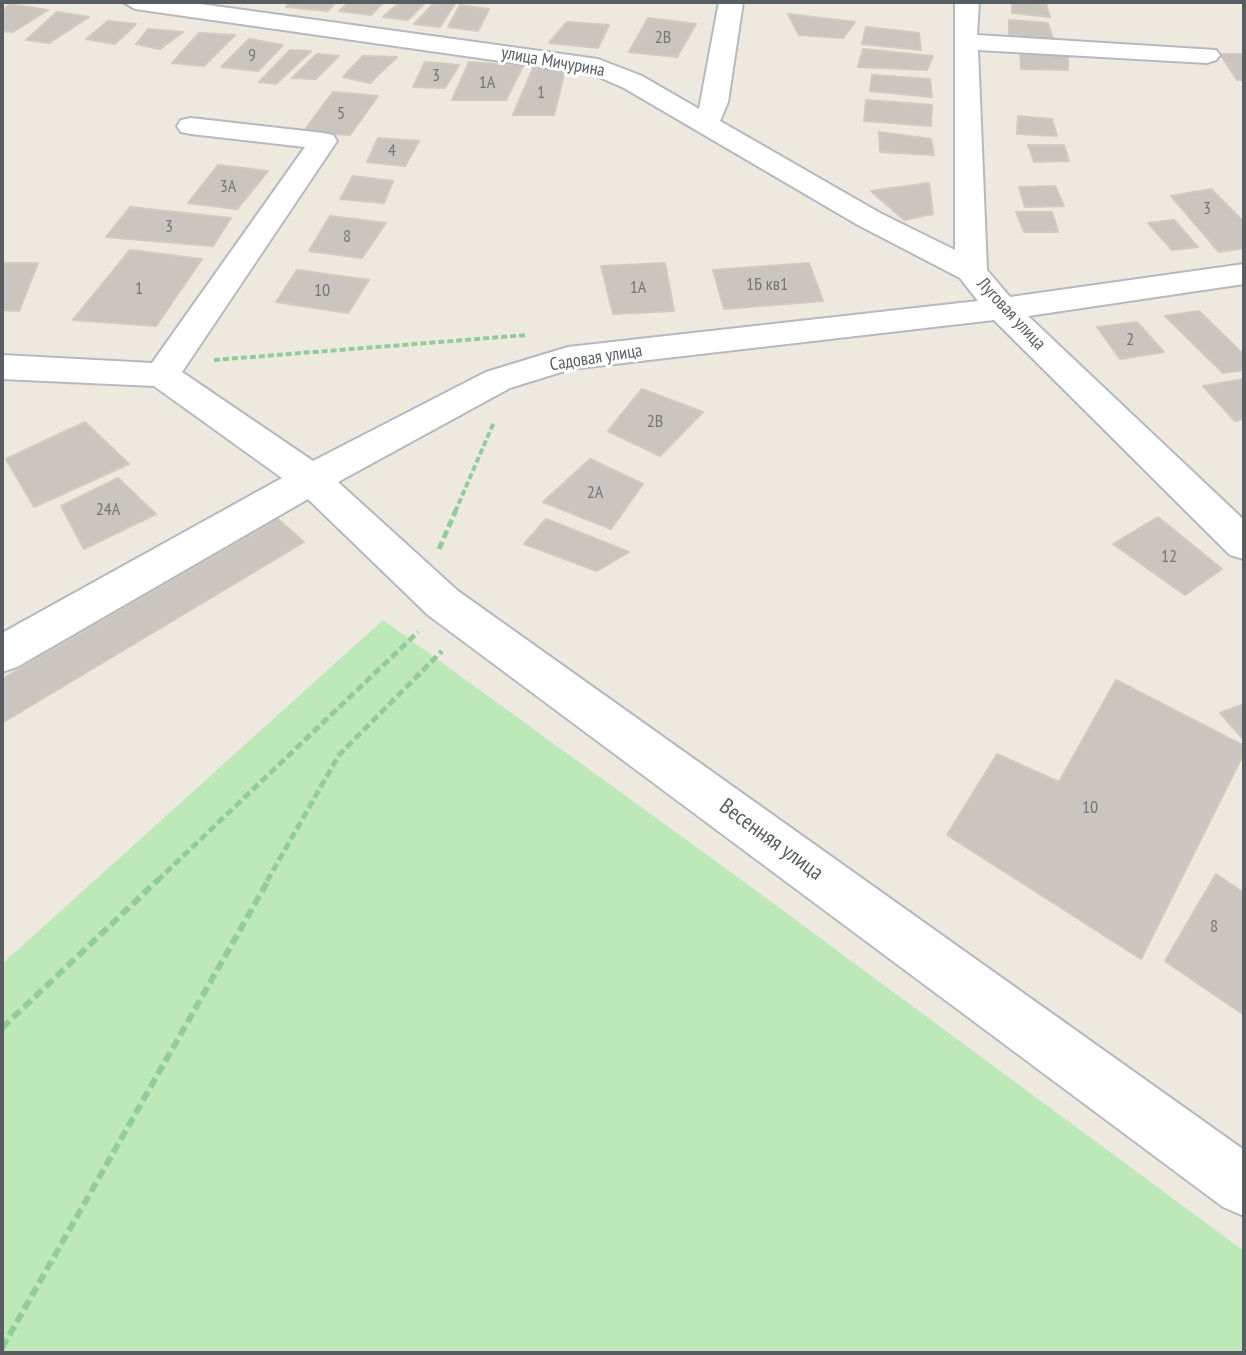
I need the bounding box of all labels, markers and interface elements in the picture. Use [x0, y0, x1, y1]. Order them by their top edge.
house number: 2В [655, 27, 671, 49]
street label: улица Мичурина [500, 42, 606, 82]
house number: 9 [248, 45, 256, 67]
house number: 3 [432, 65, 440, 87]
house number: 1А [479, 72, 495, 94]
house number: 1 [537, 82, 545, 104]
house number: 5 [337, 103, 345, 125]
house number: 4 [388, 140, 396, 162]
house number: 3А [220, 176, 236, 198]
house number: 3 [1203, 198, 1211, 220]
house number: 3 [165, 216, 173, 238]
house number: 8 [343, 226, 351, 248]
street label: Луговая улица [972, 273, 1050, 355]
house number: 1Б кв1 [746, 274, 788, 296]
house number: 1А [630, 277, 646, 299]
house number: 1 [135, 278, 143, 300]
house number: 10 [314, 280, 330, 302]
house number: 2 [1126, 329, 1134, 351]
street label: Садовая улица [548, 340, 644, 376]
house number: 2В [647, 411, 663, 433]
house number: 2А [587, 482, 603, 504]
house number: 24А [96, 499, 120, 521]
house number: 12 [1161, 546, 1177, 568]
street label: Весенняя улица [714, 794, 828, 886]
house number: 10 [1082, 797, 1098, 819]
house number: 8 [1210, 916, 1218, 938]

